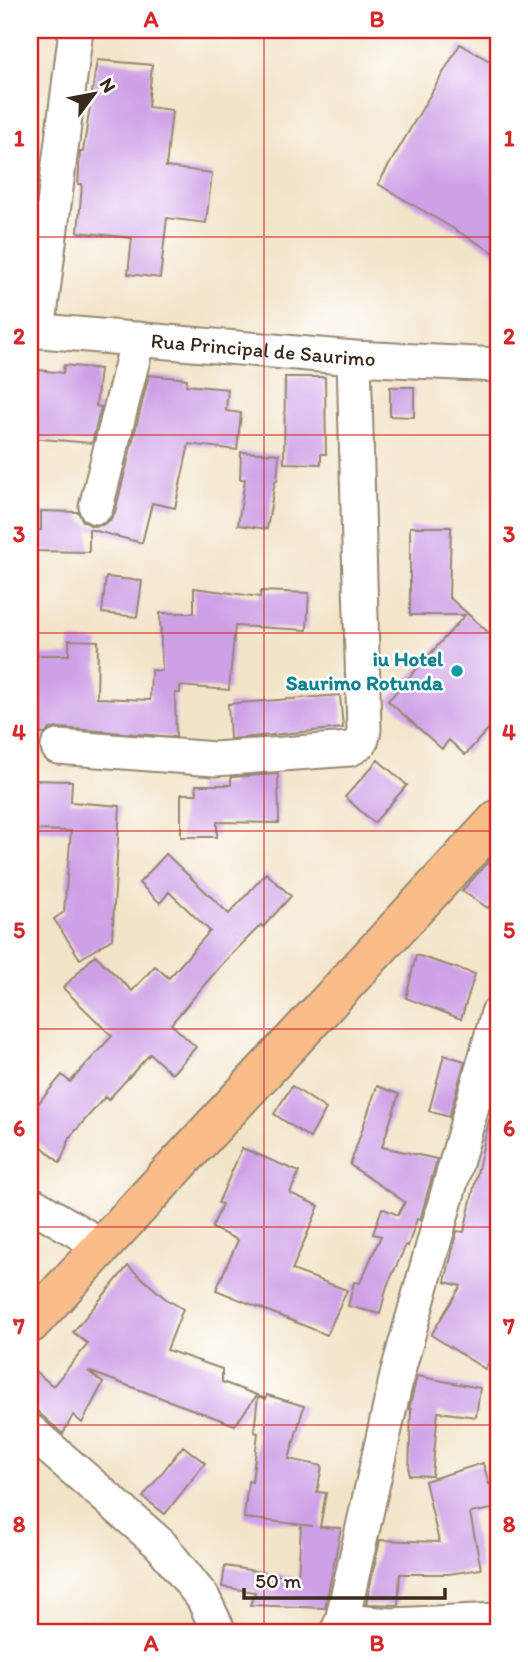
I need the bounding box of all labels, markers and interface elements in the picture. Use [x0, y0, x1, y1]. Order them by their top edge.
text: A [143, 5, 159, 33]
text: B [370, 5, 385, 33]
north arrow [60, 60, 130, 130]
text: N [95, 74, 121, 97]
text: 1 [14, 124, 25, 152]
text: 1 [504, 124, 515, 152]
text: 2 [13, 322, 26, 350]
text: 2 [503, 322, 516, 350]
street label: Rua Principal de Saurimo [150, 327, 376, 371]
text: 3 [13, 520, 26, 548]
text: 3 [503, 520, 516, 548]
place label: iu Hotel Saurimo Rotunda [286, 646, 444, 695]
marker: iu Hotel Saurimo Rotunda [449, 663, 465, 679]
text: 4 [12, 718, 26, 746]
text: 4 [502, 718, 516, 746]
text: 5 [13, 916, 25, 944]
text: 5 [503, 916, 515, 944]
text: 6 [13, 1114, 25, 1142]
text: 6 [503, 1114, 515, 1142]
text: 7 [12, 1312, 25, 1340]
text: 7 [502, 1312, 515, 1340]
text: 8 [13, 1510, 26, 1538]
text: 8 [503, 1510, 516, 1538]
scale bar [244, 1557, 446, 1601]
text: 50 m [255, 1568, 302, 1593]
text: A [143, 1629, 159, 1657]
text: B [370, 1629, 385, 1657]

